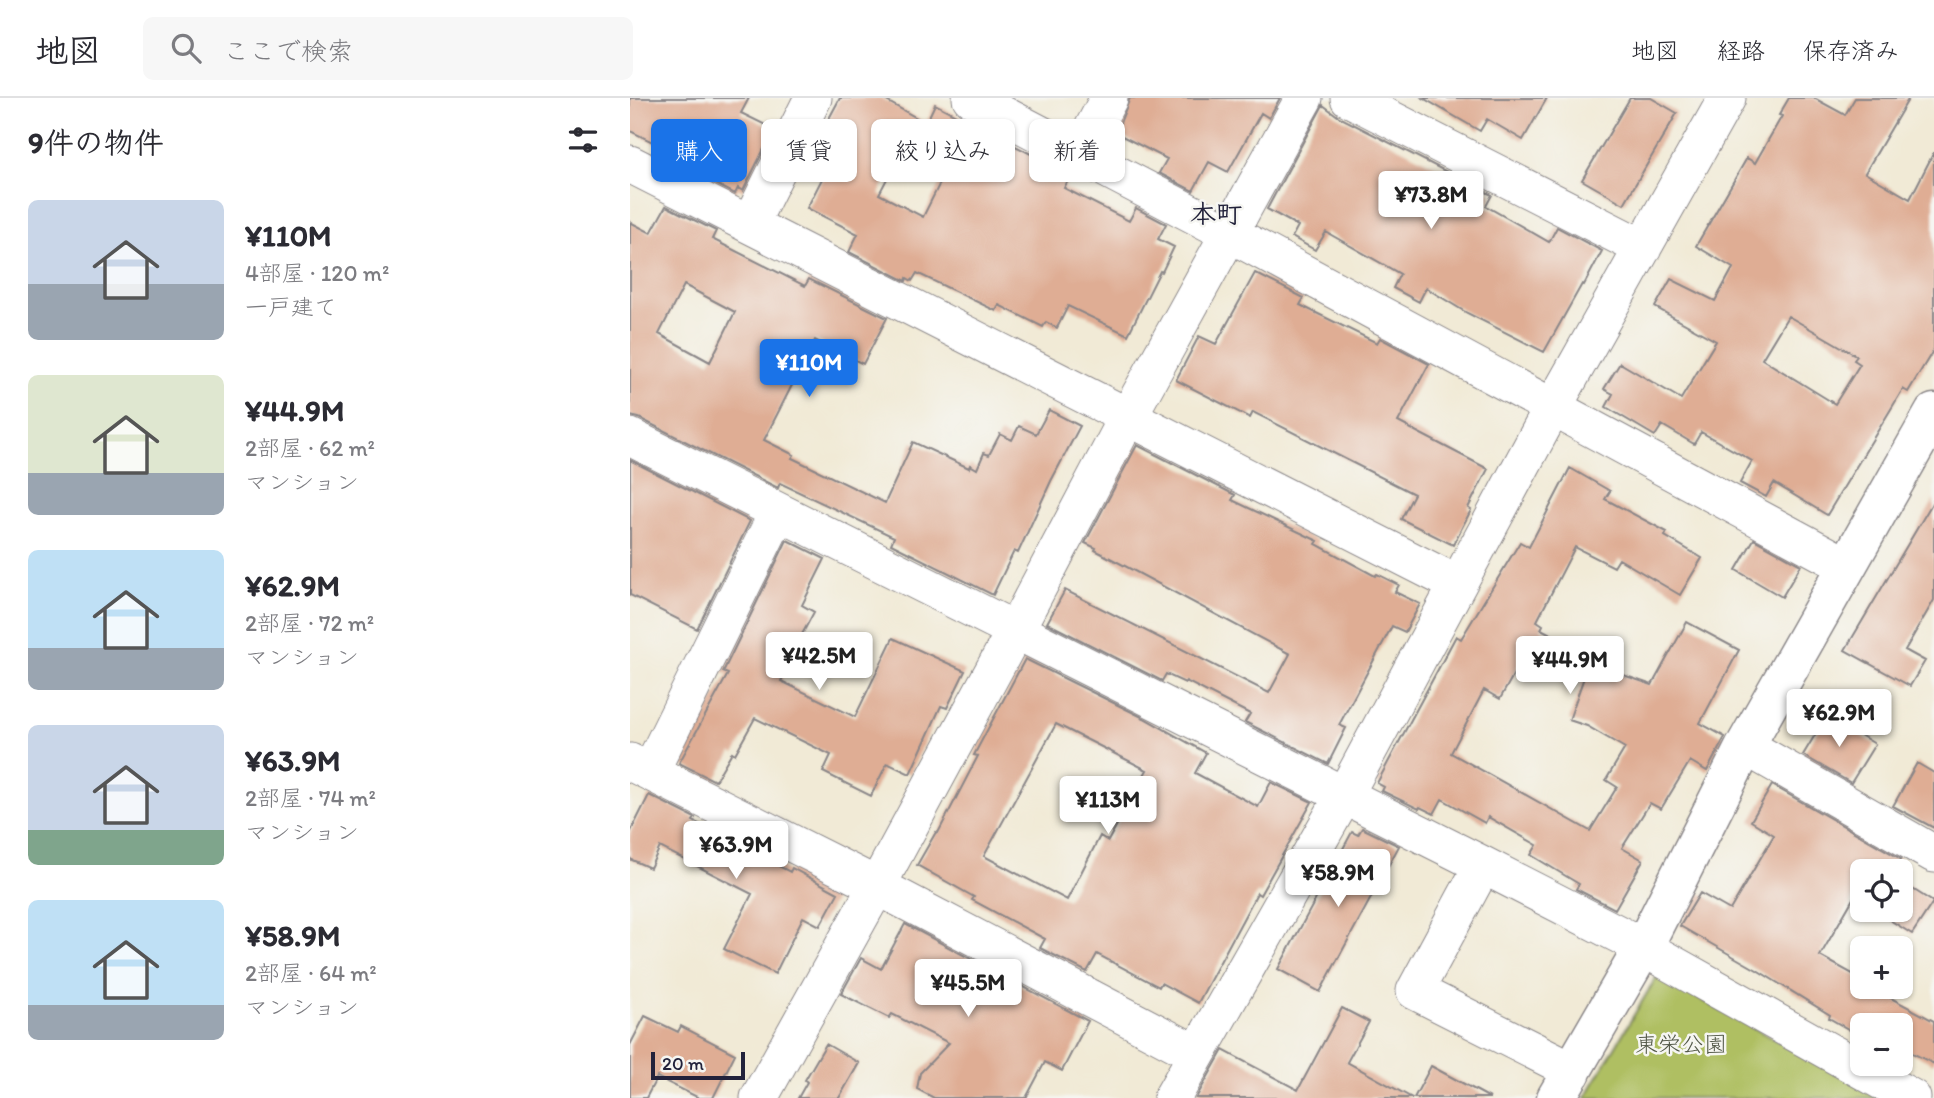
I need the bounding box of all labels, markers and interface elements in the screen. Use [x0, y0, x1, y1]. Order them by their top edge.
search box [143, 17, 633, 80]
icon: search [167, 29, 205, 67]
text: 地図 [35, 31, 101, 70]
text: ここで検索 [223, 35, 353, 67]
text: 地図 [1631, 36, 1679, 65]
text: 経路 [1717, 36, 1765, 65]
text: 保存済み [1803, 36, 1899, 65]
chip: 購入 [651, 119, 747, 182]
chip: 賃貸 [761, 119, 857, 182]
chip: 絞り込み [871, 119, 1015, 182]
chip: 新着 [1029, 119, 1125, 182]
icon: filters [564, 121, 602, 159]
text: 9件の物件 [28, 124, 164, 161]
pin: ¥73.8M [1374, 172, 1488, 231]
text: ¥73.8M [1394, 180, 1468, 208]
district label: 本町 [1190, 198, 1242, 230]
text: ¥110M [245, 217, 332, 254]
icon: home [84, 228, 168, 312]
text: 4部屋 · 120 m² [245, 259, 389, 287]
text: 一戸建て [245, 293, 337, 321]
pin: ¥110M [760, 340, 858, 399]
text: ¥110M [776, 348, 842, 376]
text: ¥44.9M [245, 392, 345, 429]
icon: home [84, 403, 168, 487]
text: 2部屋 · 62 m² [245, 434, 375, 462]
text: マンション [245, 468, 359, 496]
text: ¥62.9M [245, 567, 340, 604]
icon: home [84, 578, 168, 662]
text: 2部屋 · 72 m² [245, 609, 374, 637]
pin: ¥42.5M [762, 632, 876, 692]
pin: ¥44.9M [1513, 636, 1627, 696]
text: ¥42.5M [782, 641, 856, 669]
text: マンション [245, 643, 359, 671]
text: ¥44.9M [1532, 645, 1608, 673]
pin: ¥62.9M [1782, 690, 1896, 749]
text: ¥62.9M [1803, 698, 1875, 726]
text: ¥63.9M [245, 742, 341, 779]
icon: home [84, 753, 168, 837]
pin: ¥113M [1059, 776, 1157, 836]
text: 2部屋 · 74 m² [245, 784, 376, 812]
text: ¥113M [1076, 785, 1140, 813]
text: マンション [245, 818, 359, 846]
pin: ¥63.9M [679, 822, 793, 881]
text: ¥63.9M [699, 830, 773, 858]
pin: ¥58.9M [1281, 850, 1395, 909]
text: ¥58.9M [1301, 858, 1375, 886]
map controls [1850, 859, 1913, 1076]
button: locate [1850, 859, 1913, 922]
text: ¥58.9M [245, 917, 341, 954]
icon: home [84, 928, 168, 1012]
button: + [1850, 936, 1913, 999]
text: 2部屋 · 64 m² [245, 959, 377, 987]
pin: ¥45.5M [911, 960, 1025, 1019]
text: ¥45.5M [931, 968, 1005, 996]
text: マンション [245, 993, 359, 1021]
button: − [1850, 1013, 1913, 1076]
park label: 東栄公園 [1635, 1030, 1727, 1058]
scale bar [651, 1049, 746, 1081]
text: 20 m [662, 1052, 704, 1075]

